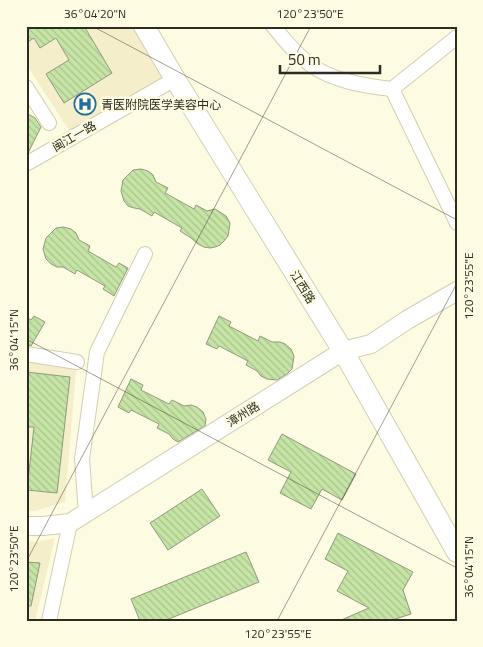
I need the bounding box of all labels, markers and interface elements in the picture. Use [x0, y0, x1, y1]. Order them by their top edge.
text: 36°04'20"N [64, 4, 126, 23]
text: 120°23'50"E [276, 4, 344, 23]
scale bar [280, 42, 380, 74]
text: 50 m [288, 48, 321, 71]
hospital icon: 青医附院医学美容中心 [73, 92, 97, 116]
place label: 青医附院医学美容中心 [101, 95, 221, 114]
street label: 闽江一路 [48, 116, 100, 156]
text: 120°23'55"E [459, 252, 478, 320]
street label: 江西路 [285, 267, 321, 307]
text: 36°04'15"N [4, 309, 23, 371]
street label: 漳州路 [223, 396, 263, 432]
text: 120°23'50"E [4, 525, 23, 593]
text: 36°04'15"N [459, 536, 478, 598]
text: 120°23'55"E [244, 624, 312, 643]

